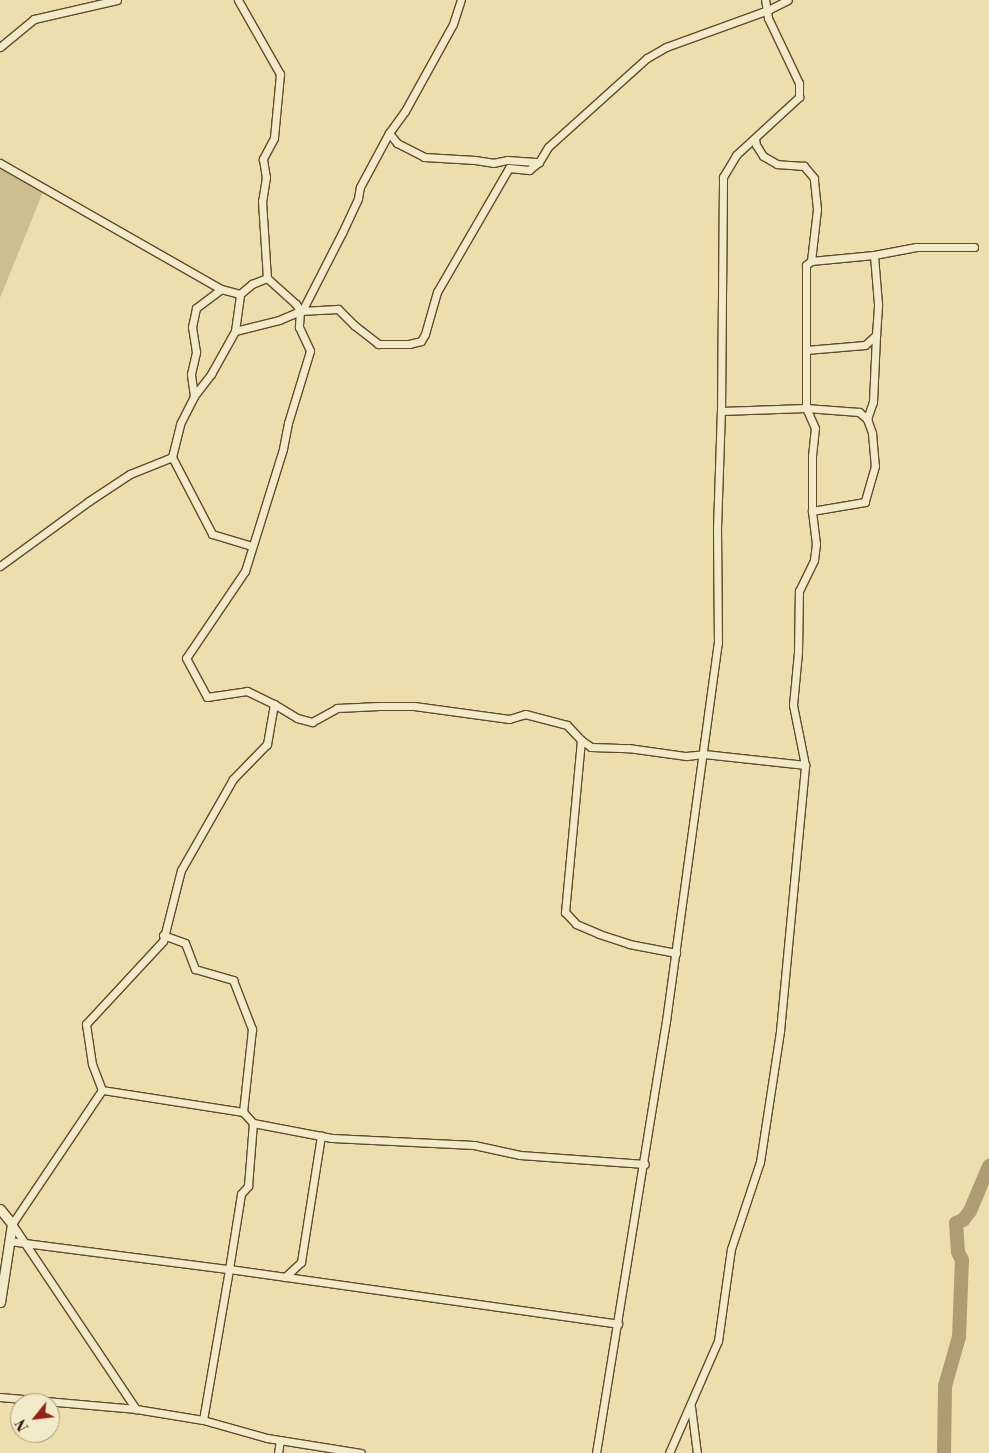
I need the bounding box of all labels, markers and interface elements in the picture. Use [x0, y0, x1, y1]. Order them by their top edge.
north arrow [10, 1393, 60, 1443]
text: N [12, 1416, 33, 1434]

